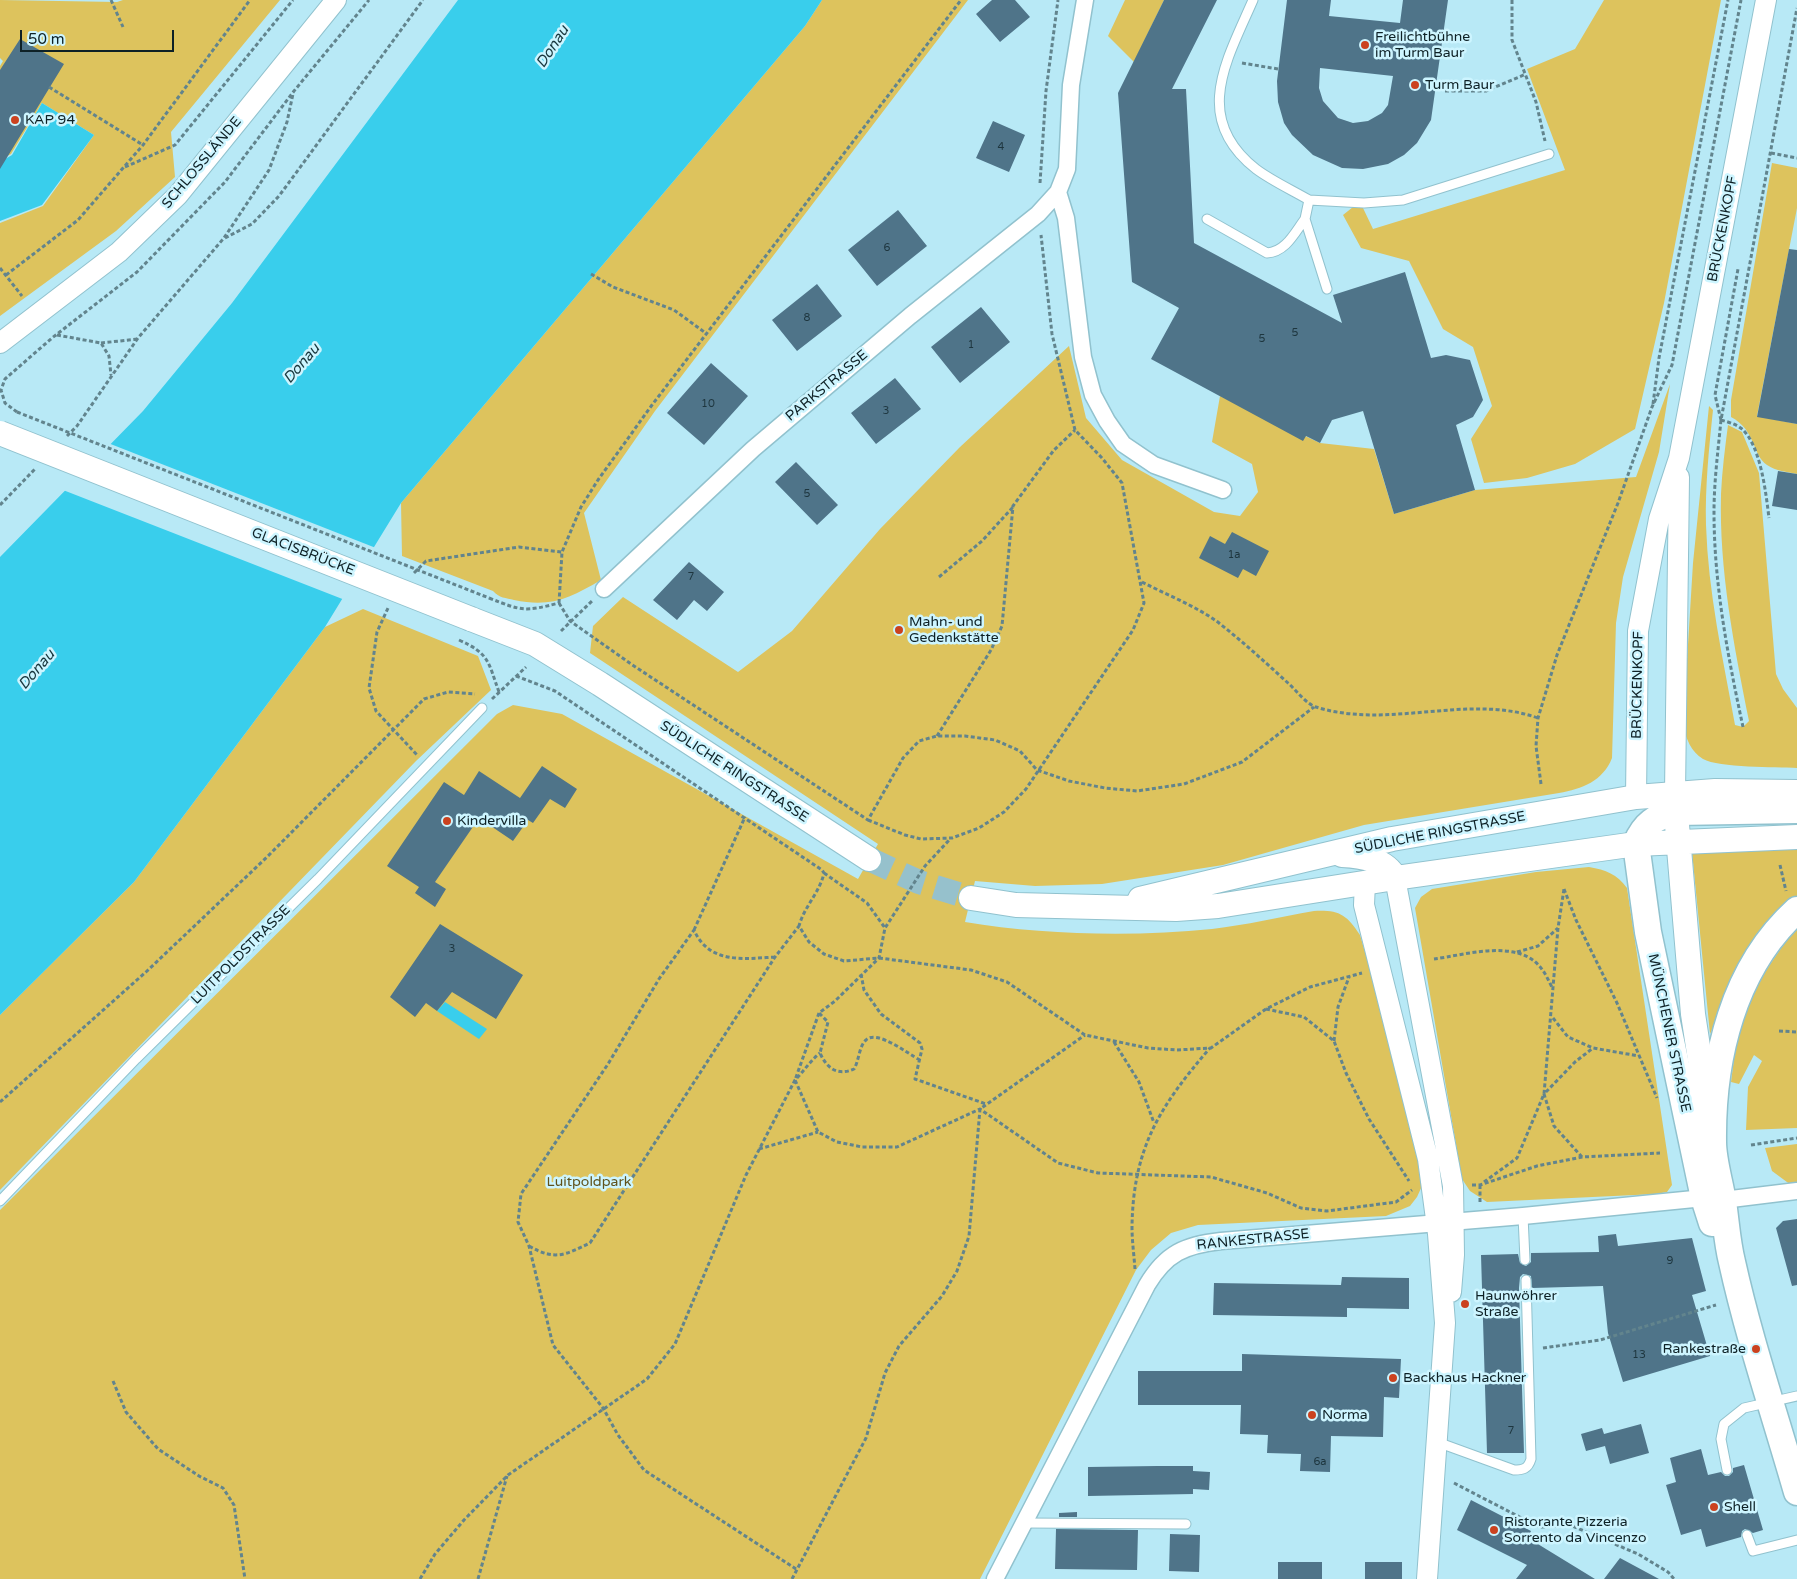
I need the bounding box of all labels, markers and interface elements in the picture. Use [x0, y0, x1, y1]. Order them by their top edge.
scale bar [22, 20, 176, 52]
water label: Donau [533, 22, 573, 72]
place label: Freilichtbühne im Turm Baur [1375, 29, 1470, 62]
text: 50 m [28, 30, 65, 48]
marker: Freilichtbühne im Turm Baur [1359, 39, 1371, 51]
place label: Turm Baur [1425, 77, 1494, 93]
marker: Turm Baur [1409, 79, 1421, 91]
place label: KAP 94 [25, 112, 75, 128]
marker: KAP 94 [9, 114, 21, 126]
street label: SCHLOSSLÄNDE [159, 114, 245, 212]
house number: 4 [998, 140, 1004, 154]
street label: BRÜCKENKOPF [1704, 174, 1742, 284]
house number: 6 [884, 241, 890, 255]
house number: 8 [804, 311, 810, 325]
house number: 5 [1292, 326, 1298, 340]
house number: 5 [1259, 332, 1265, 346]
house number: 1 [968, 338, 974, 352]
water label: Donau [280, 340, 324, 388]
street label: PARKSTRASSE [783, 347, 871, 425]
house number: 10 [701, 397, 715, 411]
house number: 3 [883, 404, 889, 418]
house number: 5 [804, 487, 810, 501]
street label: GLACISBRÜCKE [249, 525, 357, 579]
house number: 1a [1227, 548, 1241, 562]
house number: 7 [688, 570, 694, 584]
place label: Mahn- und Gedenkstätte [909, 614, 999, 646]
marker: Mahn- und Gedenkstätte [893, 624, 905, 636]
street label: BRÜCKENKOPF [1629, 631, 1647, 739]
water label: Donau [15, 646, 59, 694]
street label: SÜDLICHE RINGSTRASSE [657, 718, 811, 826]
street label: SÜDLICHE RINGSTRASSE [1353, 808, 1527, 858]
place label: Kindervilla [457, 813, 526, 829]
marker: Kindervilla [441, 815, 453, 827]
street label: LUITPOLDSTRASSE [188, 902, 294, 1008]
house number: 3 [449, 942, 455, 956]
street label: MÜNCHENER STRASSE [1644, 952, 1694, 1114]
park label: Luitpoldpark [547, 1174, 631, 1190]
street label: RANKESTRASSE [1196, 1226, 1310, 1254]
house number: 9 [1667, 1254, 1673, 1268]
place label: Haunwöhrer Straße [1475, 1288, 1557, 1320]
marker: Haunwöhrer Straße [1459, 1298, 1471, 1310]
place label: Rankestraße [1663, 1341, 1746, 1357]
marker: Rankestraße [1750, 1343, 1762, 1355]
house number: 13 [1632, 1348, 1646, 1362]
place label: Backhaus Hackner [1403, 1370, 1526, 1386]
marker: Backhaus Hackner [1387, 1372, 1399, 1384]
place label: Norma [1322, 1407, 1368, 1423]
marker: Norma [1306, 1409, 1318, 1421]
house number: 7 [1508, 1424, 1514, 1438]
house number: 6a [1313, 1455, 1327, 1469]
place label: Shell [1724, 1499, 1756, 1515]
marker: Shell [1708, 1501, 1720, 1513]
place label: Ristorante Pizzeria Sorrento da Vincenzo [1504, 1514, 1647, 1546]
marker: Ristorante Pizzeria Sorrento da Vincenzo [1488, 1524, 1500, 1536]

